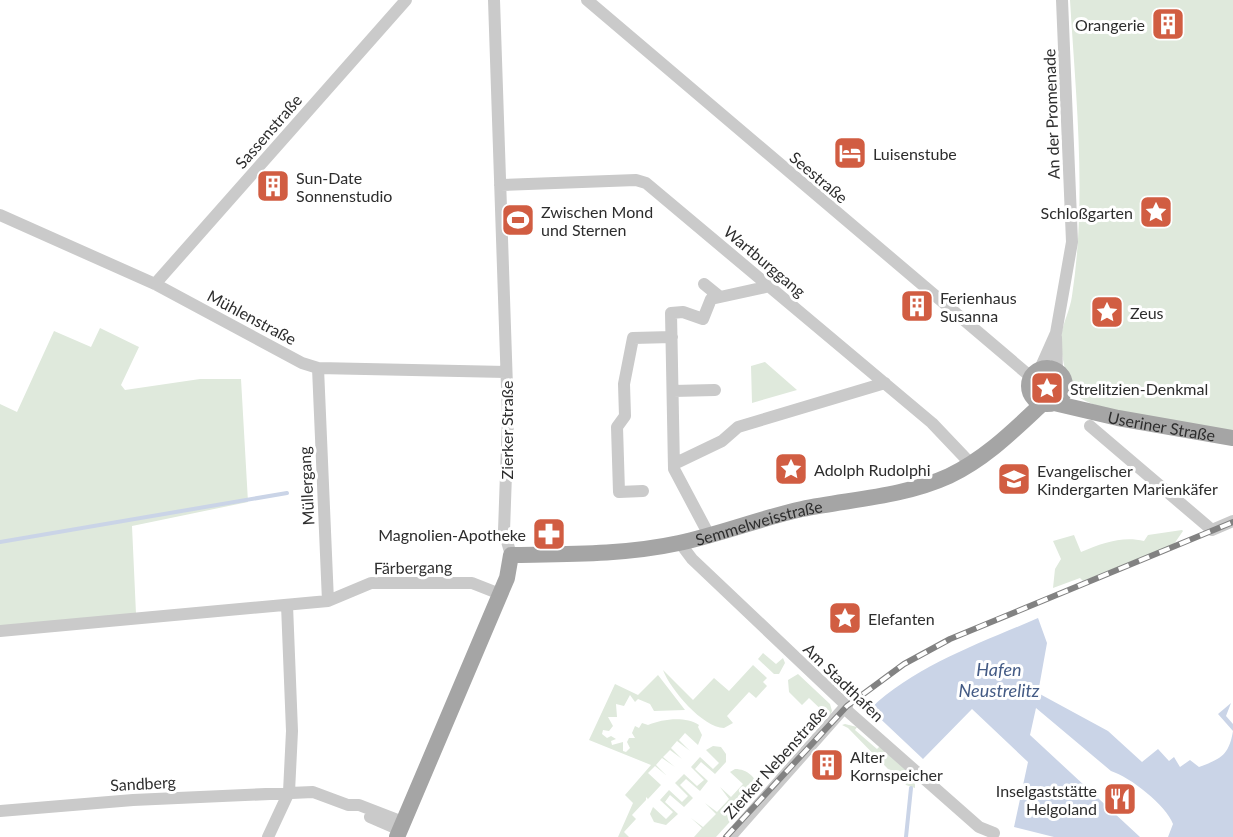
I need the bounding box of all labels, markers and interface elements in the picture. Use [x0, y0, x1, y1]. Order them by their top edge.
building icon: Orangerie [1150, 6, 1186, 42]
place label: Orangerie [1075, 15, 1145, 34]
street label: An der Promenade [1039, 48, 1063, 180]
street label: Sassenstraße [231, 90, 305, 172]
hotel icon: Luisenstube [832, 135, 868, 171]
place label: Luisenstube [873, 144, 957, 163]
street label: Seestraße [786, 147, 852, 207]
building icon: Sun-Date Sonnenstudio [255, 168, 291, 204]
place label: Sun-Date Sonnenstudio [296, 168, 392, 205]
place icon: Schloßgarten [1138, 194, 1174, 230]
sports icon: Zwischen Mond und Sternen [500, 202, 536, 238]
place label: Zwischen Mond und Sternen [541, 202, 653, 239]
place label: Schloßgarten [1041, 203, 1133, 222]
street label: Wartburggang [720, 221, 810, 301]
street label: Mühlenstraße [204, 286, 300, 348]
building icon: Ferienhaus Susanna [899, 288, 935, 324]
place label: Ferienhaus Susanna [940, 288, 1017, 325]
place icon: Zeus [1089, 294, 1125, 330]
place label: Zeus [1130, 303, 1164, 322]
place icon: Strelitzien-Denkmal [1029, 370, 1065, 406]
place label: Strelitzien-Denkmal [1070, 379, 1208, 398]
street label: Zierker Straße [497, 381, 516, 479]
street label: Useriner Straße [1106, 406, 1217, 444]
street label: Müllergang [294, 446, 318, 526]
place icon: Adolph Rudolphi [773, 451, 809, 487]
place label: Adolph Rudolphi [814, 460, 931, 479]
school or university icon: Evangelischer Kindergarten Marienkäfer [996, 461, 1032, 497]
place label: Evangelischer Kindergarten Marienkäfer [1037, 461, 1218, 498]
street label: Semmelweisstraße [693, 496, 824, 548]
pharmacy icon: Magnolien-Apotheke [531, 516, 567, 552]
place label: Magnolien-Apotheke [378, 525, 526, 544]
street label: Färbergang [374, 557, 452, 577]
place icon: Elefanten [827, 600, 863, 636]
place label: Elefanten [868, 609, 935, 628]
street label: Am Stadthafen [800, 639, 888, 725]
water label: Hafen Neustrelitz [959, 658, 1040, 701]
street label: Zierker Nebenstraße [720, 702, 830, 822]
building icon: Alter Kornspeicher [809, 747, 845, 783]
place label: Alter Kornspeicher [850, 747, 943, 784]
street label: Sandberg [110, 772, 176, 794]
place label: Inselgaststätte Helgoland [996, 781, 1097, 818]
restaurant icon: Inselgaststätte Helgoland [1102, 781, 1138, 817]

